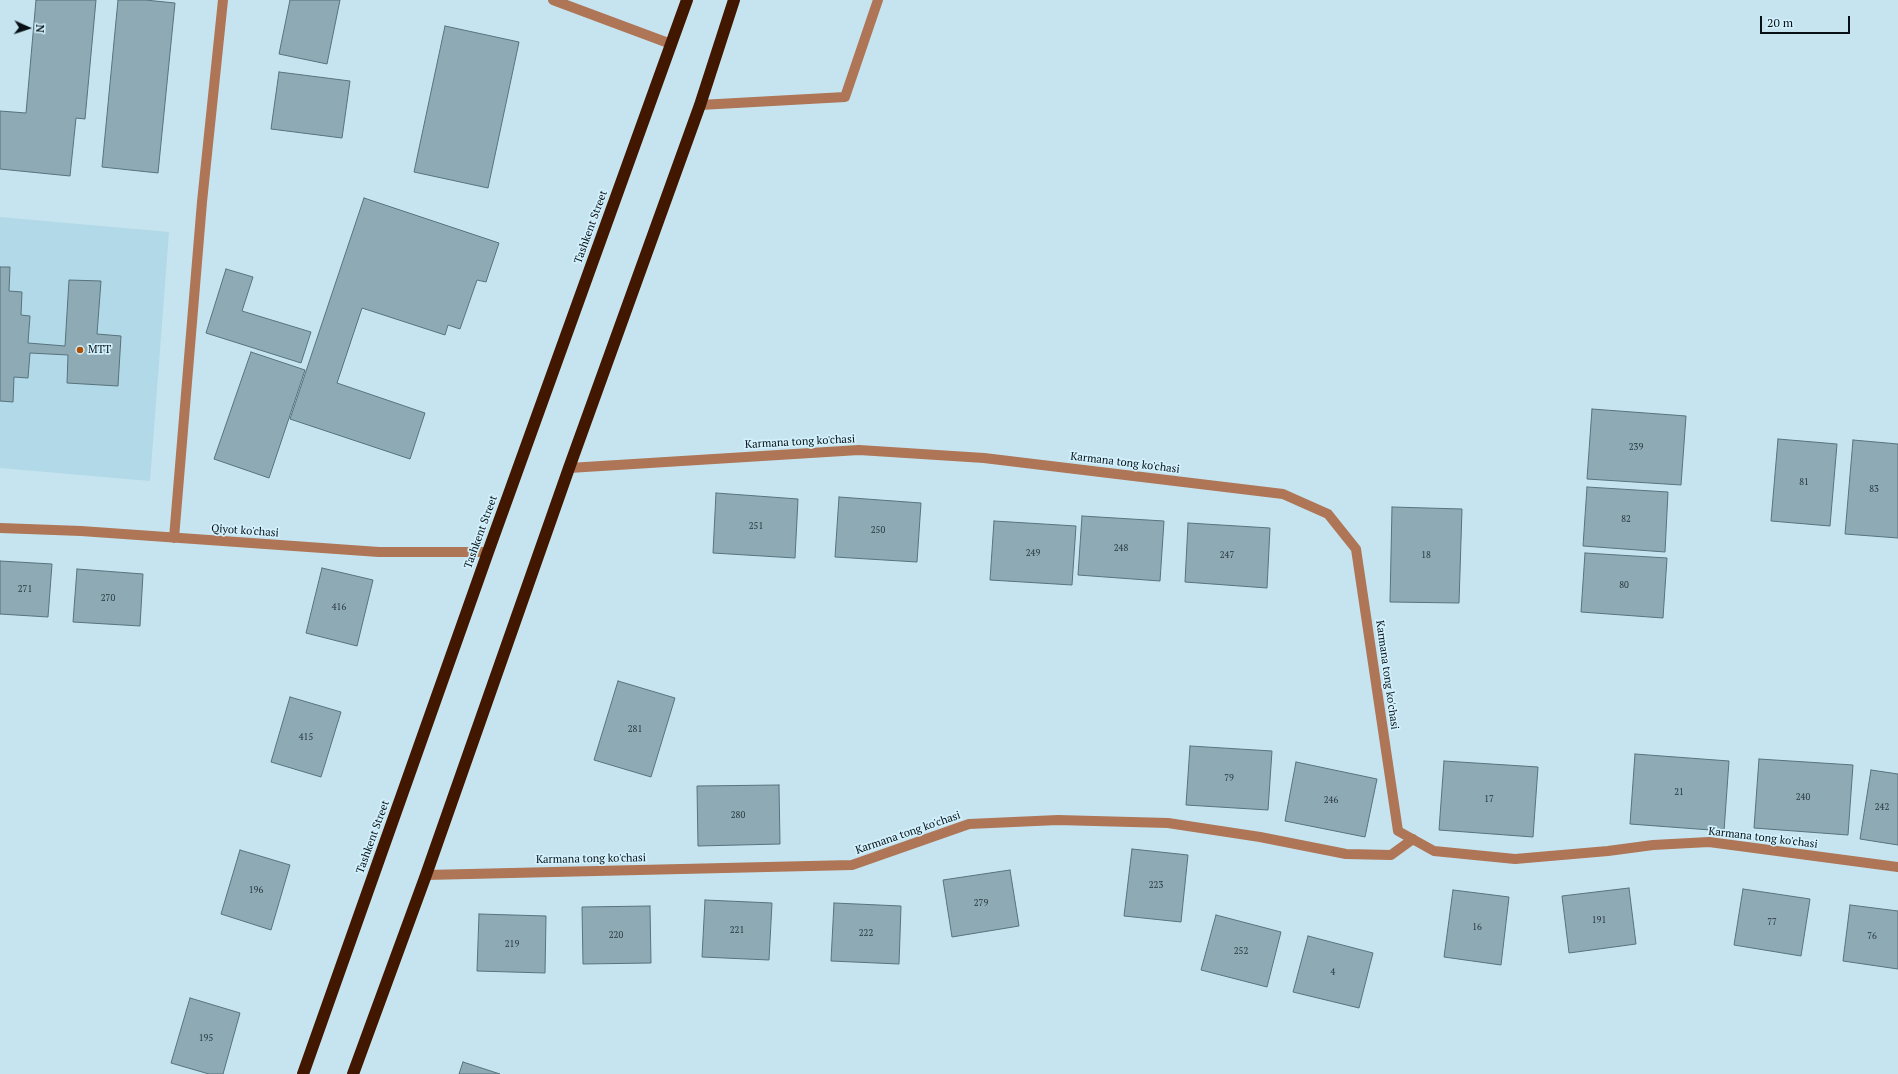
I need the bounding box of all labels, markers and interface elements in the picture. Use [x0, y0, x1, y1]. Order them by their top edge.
north arrow [8, 8, 48, 48]
scale bar [1762, 8, 1852, 34]
text: 20 m [1767, 15, 1793, 30]
text: N [33, 24, 47, 33]
street label: Tashkent Street [572, 189, 610, 265]
place label: MTT [88, 343, 111, 357]
marker: MTT [75, 345, 85, 355]
street label: Karmana tong ko'chasi [745, 433, 855, 451]
house number: 239 [1629, 442, 1643, 452]
street label: Karmana tong ko'chasi [1069, 450, 1181, 476]
house number: 81 [1799, 477, 1809, 487]
house number: 83 [1869, 484, 1879, 494]
street label: Tashkent Street [462, 494, 500, 570]
house number: 82 [1621, 514, 1631, 524]
house number: 251 [749, 521, 763, 531]
street label: Qiyot ko'chasi [211, 522, 279, 540]
house number: 250 [871, 525, 885, 535]
house number: 248 [1114, 543, 1128, 553]
house number: 249 [1026, 548, 1040, 558]
house number: 247 [1220, 550, 1234, 560]
house number: 18 [1421, 550, 1431, 560]
house number: 80 [1619, 580, 1629, 590]
house number: 271 [18, 584, 32, 594]
house number: 270 [101, 593, 115, 603]
house number: 416 [332, 602, 346, 612]
street label: Karmana tong ko'chasi [1373, 619, 1401, 731]
house number: 281 [628, 724, 642, 734]
house number: 415 [299, 732, 313, 742]
house number: 79 [1224, 773, 1234, 783]
house number: 21 [1674, 787, 1684, 797]
house number: 240 [1796, 792, 1810, 802]
house number: 17 [1484, 794, 1494, 804]
house number: 246 [1324, 795, 1338, 805]
street label: Tashkent Street [354, 799, 392, 875]
house number: 242 [1875, 802, 1889, 812]
street label: Karmana tong ko'chasi [854, 809, 962, 857]
house number: 280 [731, 810, 745, 820]
street label: Karmana tong ko'chasi [1707, 825, 1819, 851]
street label: Karmana tong ko'chasi [536, 851, 646, 867]
house number: 223 [1149, 880, 1163, 890]
house number: 196 [249, 885, 263, 895]
house number: 279 [974, 898, 988, 908]
house number: 191 [1592, 915, 1606, 925]
house number: 77 [1767, 917, 1777, 927]
house number: 16 [1472, 922, 1482, 932]
house number: 221 [730, 925, 744, 935]
house number: 222 [859, 928, 873, 938]
house number: 220 [609, 930, 623, 940]
house number: 76 [1867, 931, 1877, 941]
house number: 219 [505, 939, 519, 949]
house number: 252 [1234, 946, 1248, 956]
house number: 4 [1331, 967, 1335, 977]
house number: 195 [199, 1033, 213, 1043]

